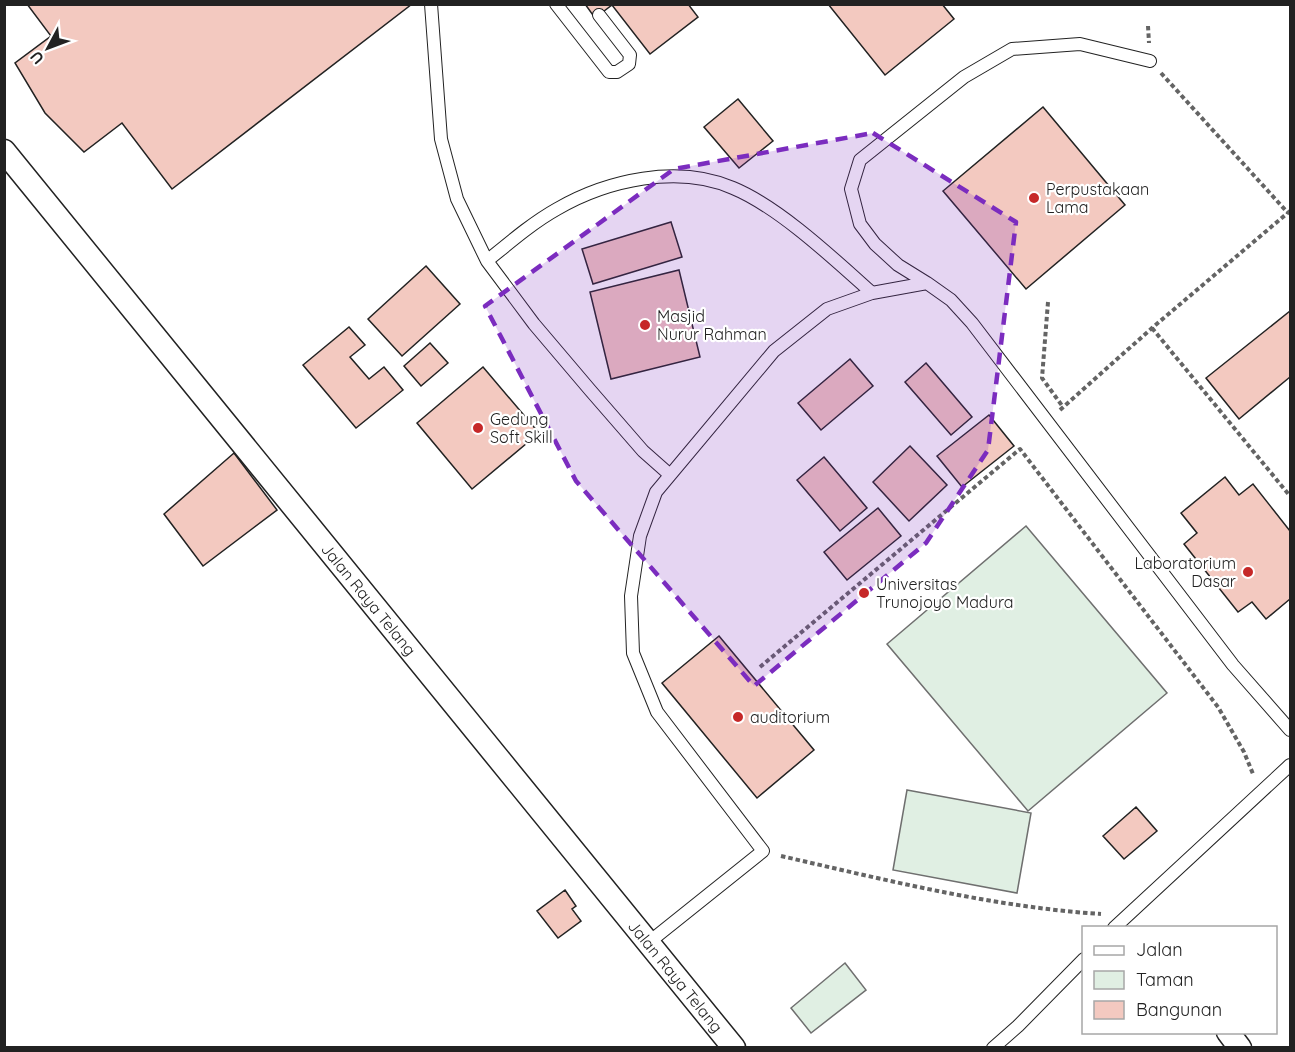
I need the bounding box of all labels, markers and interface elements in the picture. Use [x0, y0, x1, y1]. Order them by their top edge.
north arrow [18, 18, 78, 78]
text: U [25, 47, 48, 69]
place label: Perpustakaan Lama [1046, 179, 1149, 217]
marker: Perpustakaan Lama [1027, 191, 1041, 205]
place label: Masjid Nurur Rahman [657, 306, 767, 344]
marker: Masjid Nurur Rahman [638, 318, 652, 332]
place label: Gedung Soft Skill [490, 409, 553, 447]
marker: Gedung Soft Skill [471, 421, 485, 435]
street label: Jalan Raya Telang [317, 539, 420, 660]
place label: Laboratorium Dasar [1134, 553, 1236, 591]
marker: Laboratorium Dasar [1241, 565, 1255, 579]
place label: Universitas Trunojoyo Madura [876, 574, 1014, 612]
marker: Universitas Trunojoyo Madura [857, 586, 871, 600]
place label: auditorium [750, 707, 830, 727]
marker: auditorium [731, 710, 745, 724]
street label: Jalan Raya Telang [624, 916, 727, 1036]
legend [1082, 926, 1277, 1034]
text: Jalan [1136, 938, 1183, 961]
text: Taman [1136, 968, 1194, 991]
text: Bangunan [1136, 998, 1222, 1021]

